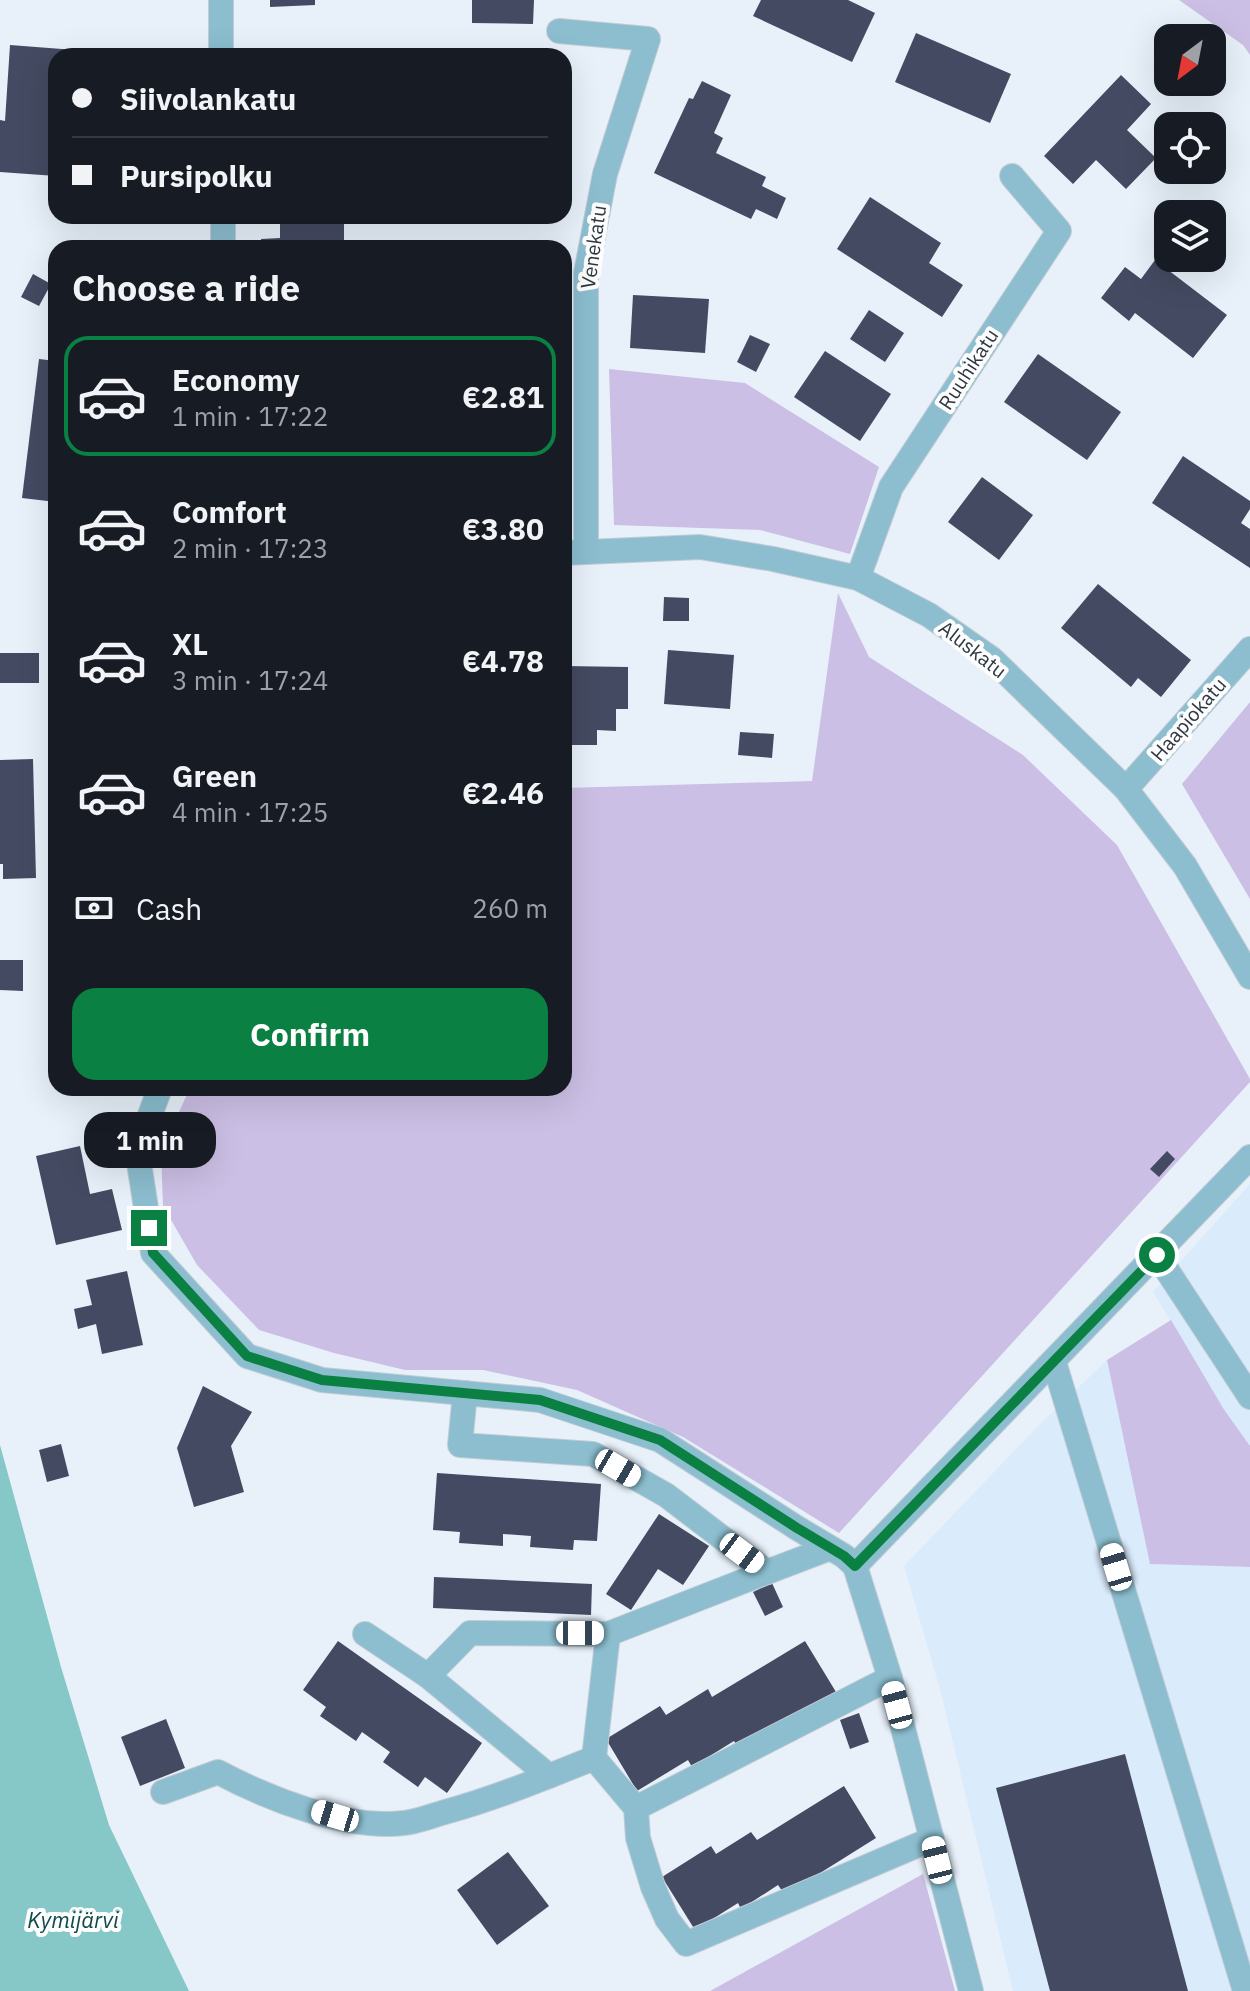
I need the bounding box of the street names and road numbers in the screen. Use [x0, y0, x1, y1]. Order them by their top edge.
street label: Venekatu [574, 203, 612, 291]
street label: Ruuhikatu [932, 323, 1004, 415]
street label: Aluskatu [934, 614, 1012, 684]
street label: Haapiokatu [1144, 671, 1232, 767]

